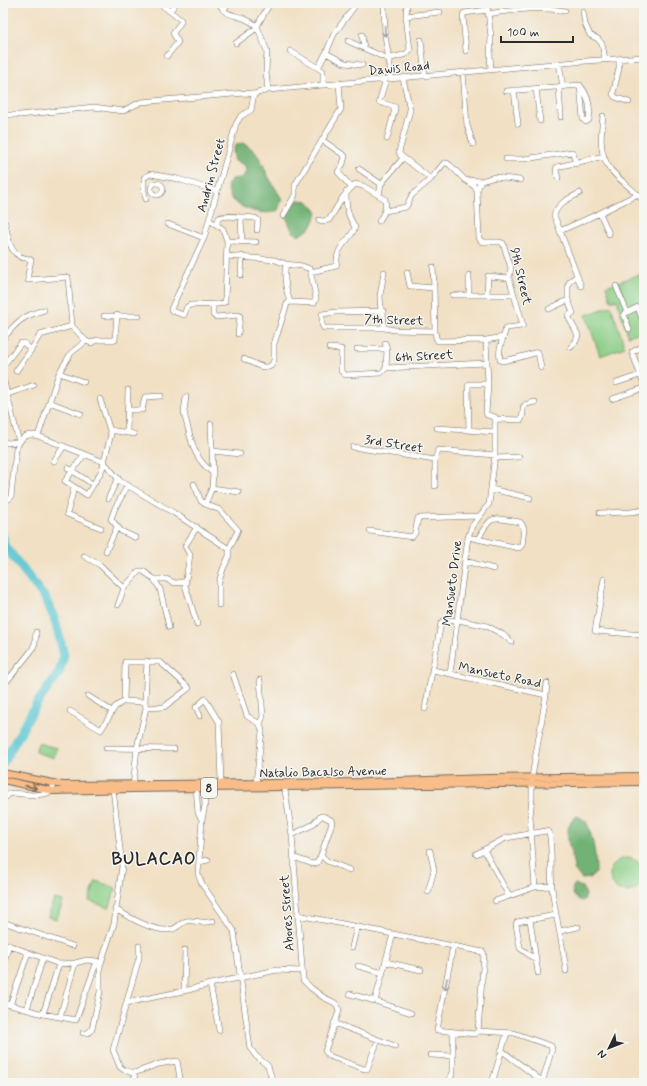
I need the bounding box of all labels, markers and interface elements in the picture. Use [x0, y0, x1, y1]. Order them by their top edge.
scale bar [501, 18, 573, 44]
one-way arrow [382, 24, 389, 37]
text: 100 m [507, 25, 539, 41]
street label: Dawis Road [368, 57, 431, 80]
street label: Andrin Street [193, 136, 230, 214]
street label: 9th Street [506, 246, 535, 307]
street label: 7th Street [364, 311, 424, 330]
street label: 6th Street [394, 346, 454, 367]
street label: 3rd Street [363, 431, 424, 457]
street label: Mansueto Drive [439, 539, 466, 627]
street label: Mansueto Road [457, 658, 543, 693]
street label: Natalio Bacalso Avenue [259, 763, 387, 782]
road number: 8 [201, 778, 217, 798]
one-way arrow [24, 783, 37, 791]
district label: BULACAO [111, 848, 197, 870]
street label: Abores Street [276, 874, 299, 952]
one-way arrow [442, 978, 450, 991]
north arrow [589, 1028, 629, 1068]
text: N [595, 1047, 610, 1062]

